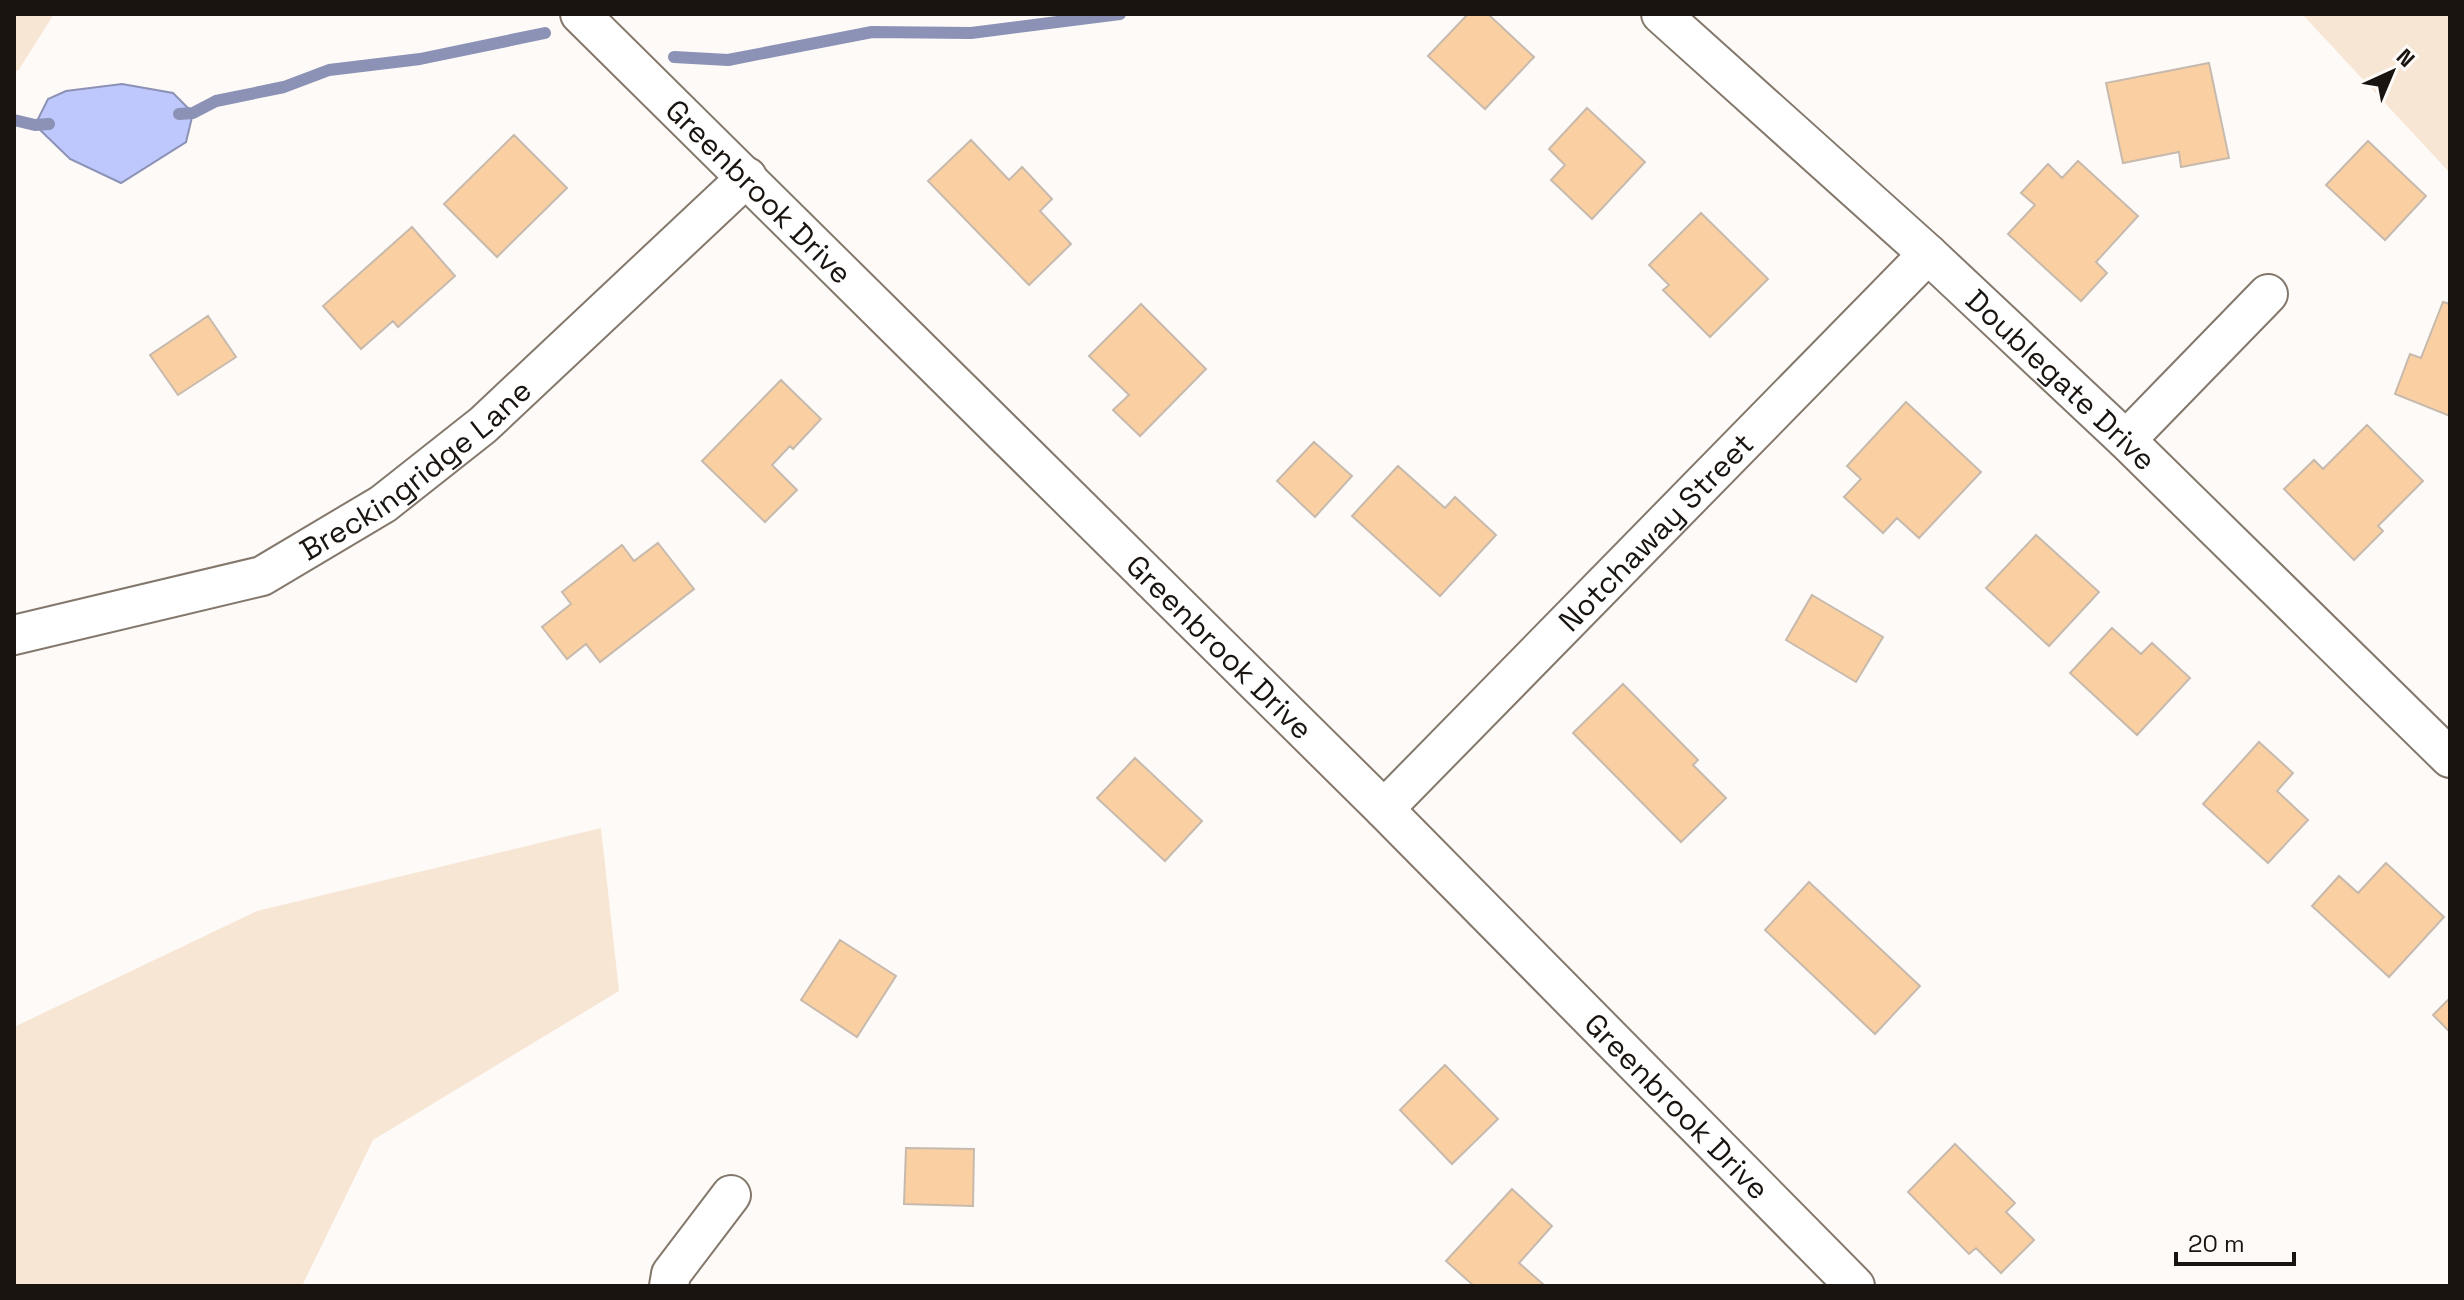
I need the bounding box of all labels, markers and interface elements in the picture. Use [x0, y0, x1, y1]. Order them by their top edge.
north arrow [2352, 32, 2432, 112]
text: N [2391, 42, 2421, 73]
street label: Greenbrook Drive [657, 90, 861, 292]
street label: Doublegate Drive [1958, 280, 2165, 478]
street label: Breckingridge Lane [292, 370, 539, 569]
street label: Notchaway Street [1550, 424, 1762, 639]
street label: Greenbrook Drive [1118, 546, 1322, 748]
street label: Greenbrook Drive [1576, 1004, 1778, 1208]
scale bar [2176, 1216, 2294, 1266]
text: 20 m [2188, 1228, 2245, 1259]

